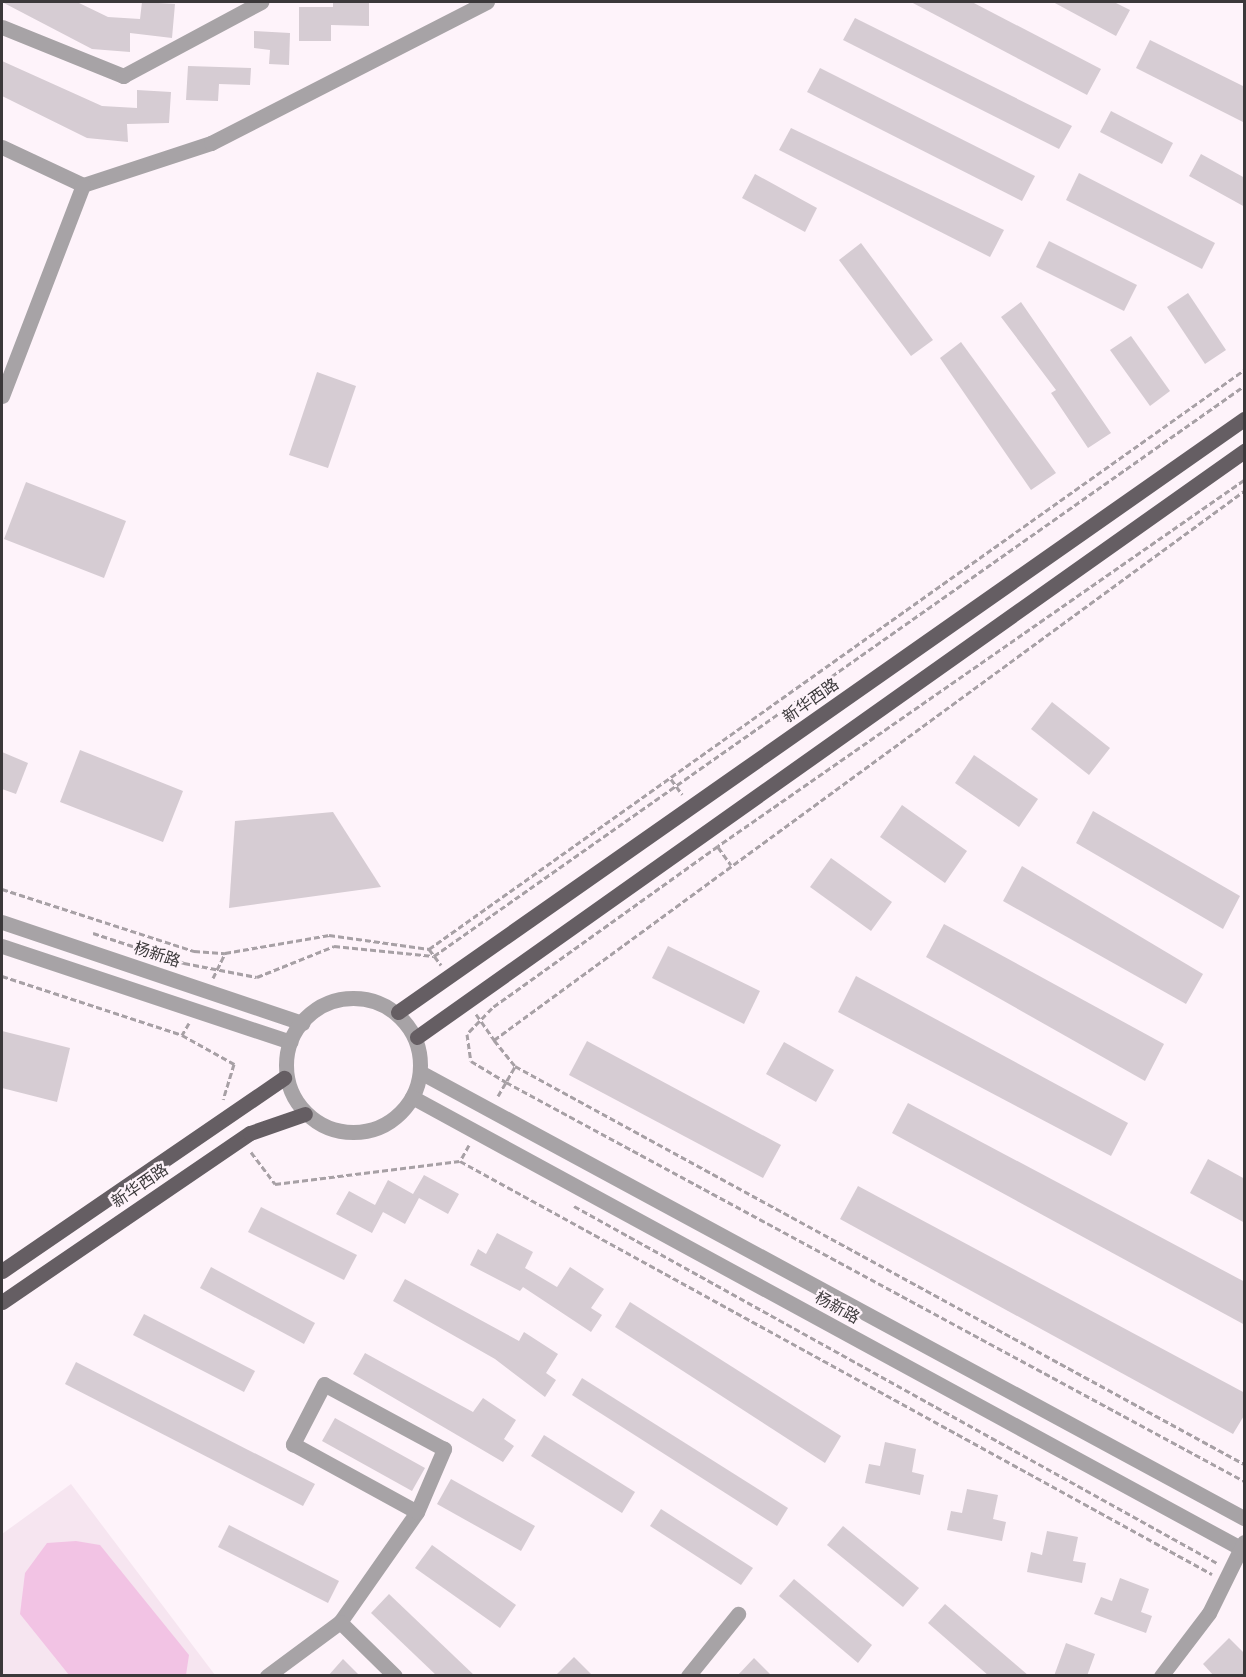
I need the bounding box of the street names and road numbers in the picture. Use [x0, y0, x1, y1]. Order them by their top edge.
street label: 新华西路 [779, 675, 843, 727]
street label: 杨新路 [131, 938, 183, 972]
street label: 新华西路 [108, 1160, 172, 1212]
street label: 杨新路 [811, 1288, 863, 1328]

